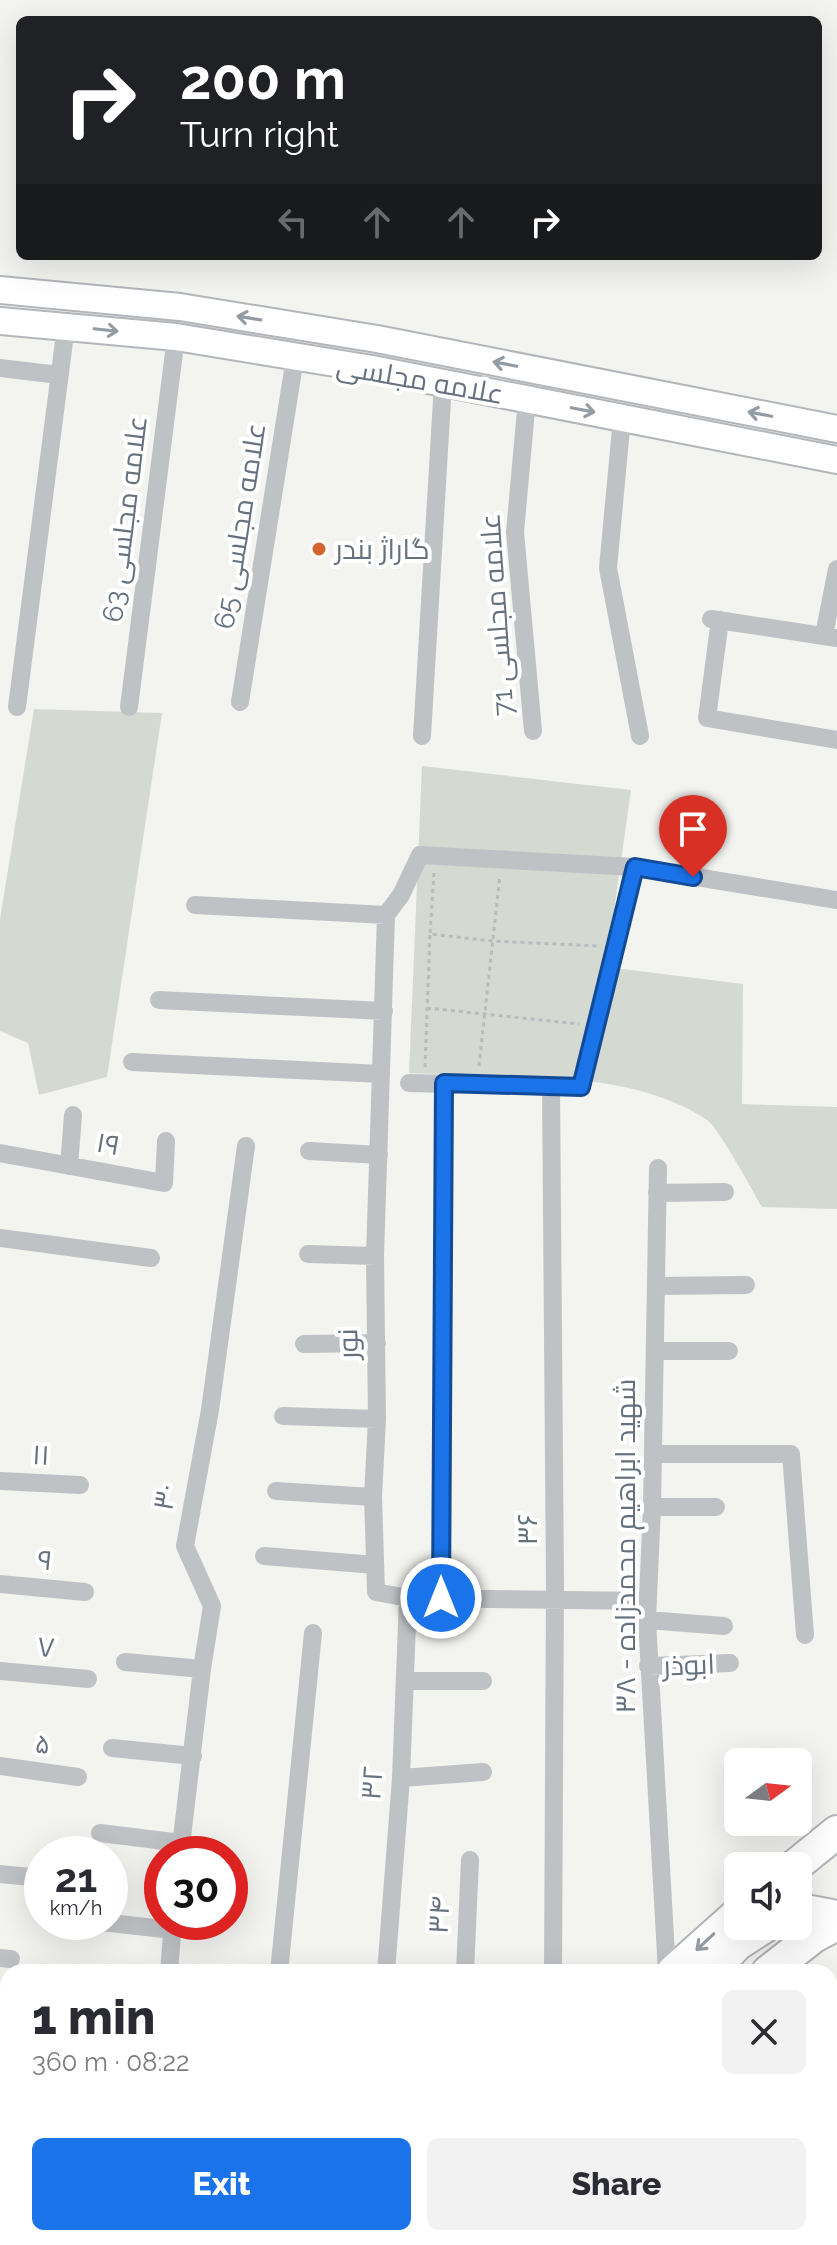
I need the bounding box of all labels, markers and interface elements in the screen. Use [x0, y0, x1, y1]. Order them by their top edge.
text: 200 m [180, 46, 346, 112]
icon: right [48, 48, 152, 152]
text: Turn right [180, 113, 339, 155]
icon: left [271, 200, 315, 244]
icon: ahead [355, 200, 399, 244]
icon: ahead [439, 200, 483, 244]
icon: right [523, 200, 567, 244]
one-way arrow [237, 310, 263, 325]
one-way arrow [92, 322, 119, 337]
street label: علامه مجلسی [334, 349, 506, 411]
one-way arrow [493, 356, 519, 371]
one-way arrow [569, 404, 595, 419]
one-way arrow [748, 405, 774, 420]
street label: علامه مجلسی 63 [96, 414, 154, 624]
street label: علامه مجلسی 65 [207, 421, 273, 631]
street label: علامه مجلسی 71 [473, 513, 521, 717]
place label: گاراژ بندر [333, 533, 430, 566]
marker: گاراژ بندر [310, 540, 328, 558]
pin [659, 795, 727, 877]
icon: arrive [671, 807, 715, 851]
street label: ۱۹ [94, 1126, 122, 1162]
street label: نور [331, 1328, 365, 1362]
street label: شهید ابراهیم محمدزاده - ۳۸ [609, 1378, 645, 1714]
street label: ۱۱ [31, 1438, 51, 1472]
street label: ۳۰ [146, 1481, 184, 1513]
street label: ۳۶ [511, 1513, 544, 1545]
street label: ۹ [36, 1543, 54, 1577]
position arrow [399, 1556, 483, 1640]
street label: ۷ [36, 1630, 56, 1664]
street label: ابوذر [660, 1648, 716, 1682]
street label: ۵ [33, 1727, 53, 1761]
north arrow [724, 1748, 812, 1836]
map controls [724, 1748, 812, 1940]
street label: ۳۲ [354, 1765, 390, 1801]
speed limit sign: 30 [144, 1836, 248, 1940]
button: sound [724, 1852, 812, 1940]
text: 21 [55, 1854, 97, 1901]
street label: ۳۴ [422, 1895, 456, 1935]
text: km/h [50, 1896, 102, 1920]
one-way arrow [695, 1933, 715, 1952]
text: 1 min [32, 1989, 155, 2045]
button: close [722, 1990, 806, 2074]
text: 360 m · 08:22 [32, 2047, 189, 2077]
button: Exit [32, 2138, 411, 2230]
button: Share [427, 2138, 806, 2230]

